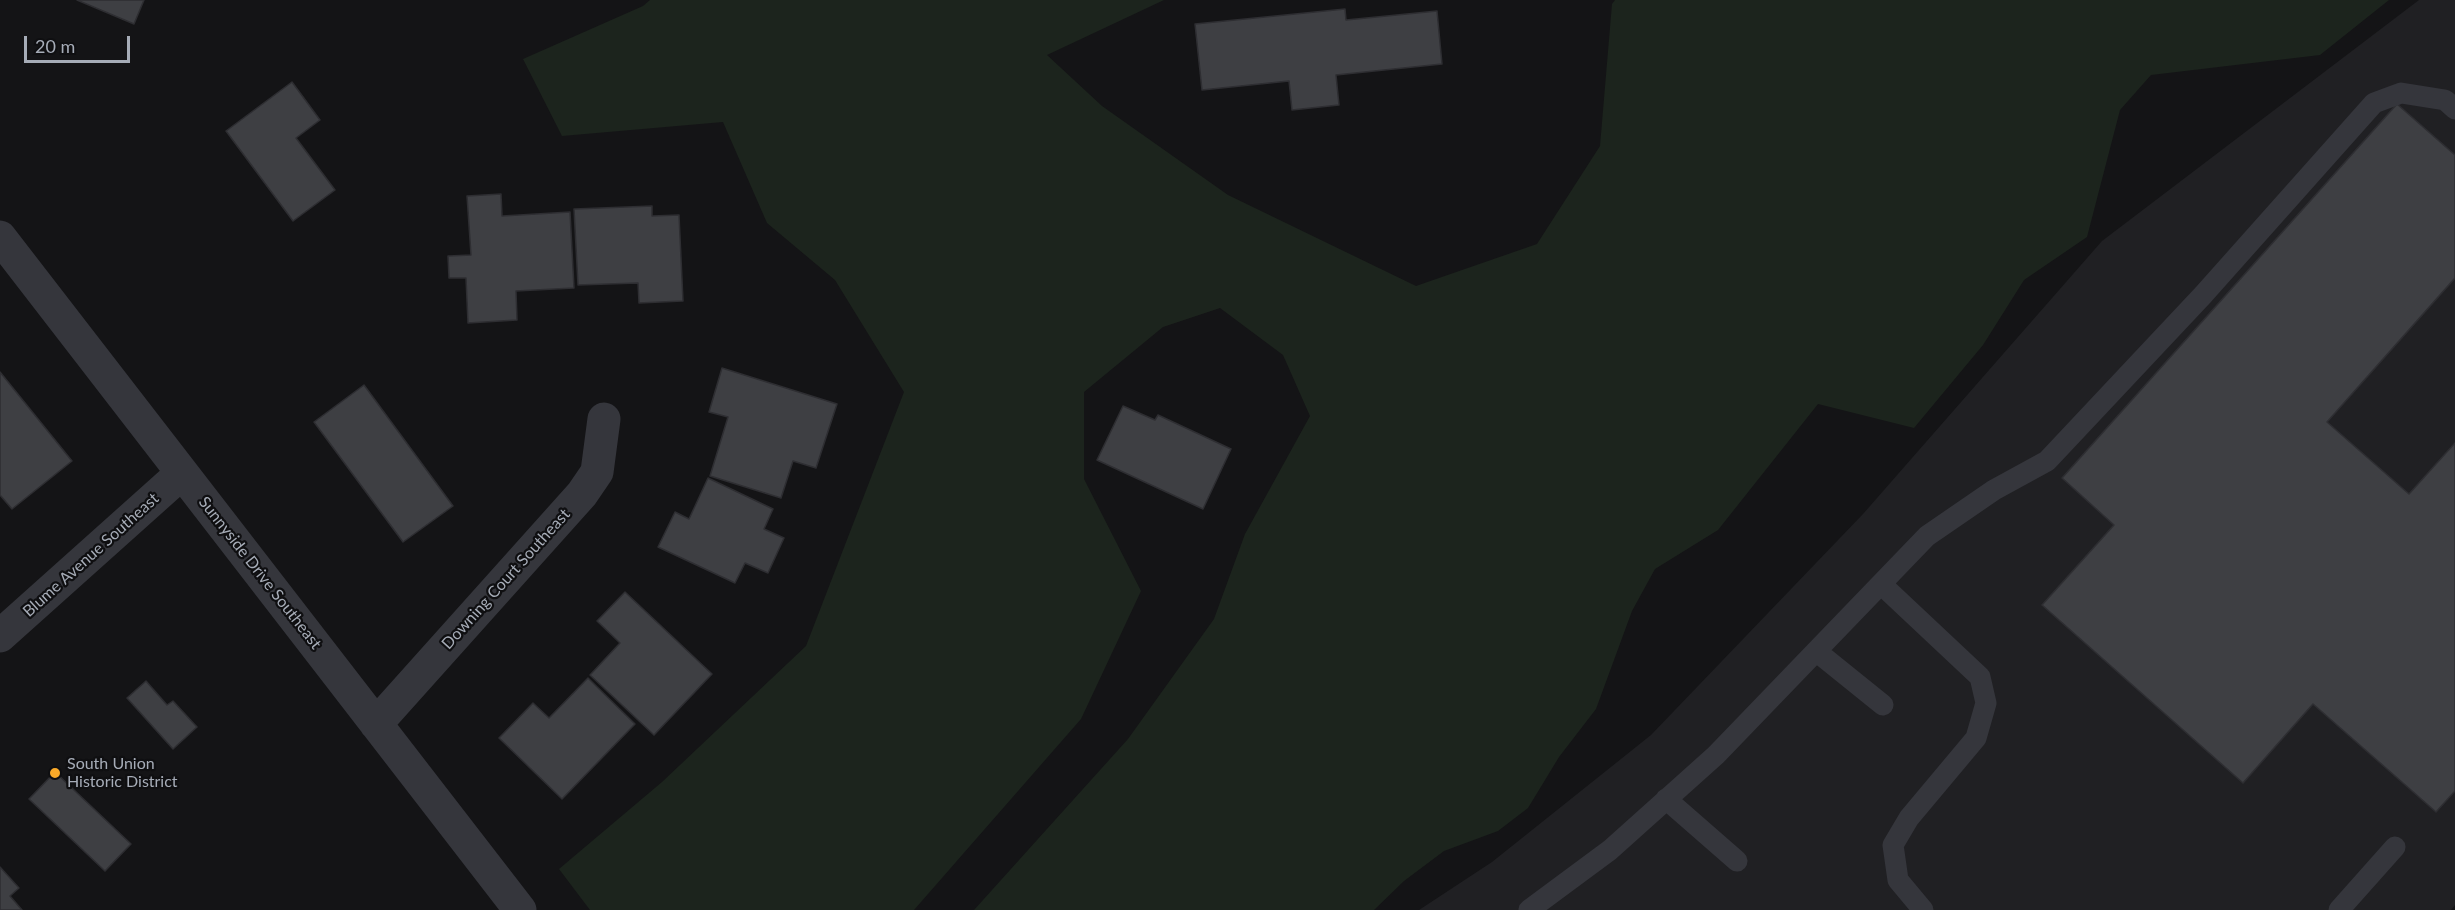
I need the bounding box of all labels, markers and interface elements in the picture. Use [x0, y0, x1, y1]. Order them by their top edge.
scale bar [27, 24, 134, 62]
text: 20 m [35, 35, 75, 57]
street label: Blume Avenue Southeast [19, 489, 163, 621]
street label: Sunnyside Drive Southeast [195, 493, 325, 653]
street label: Downing Court Southeast [438, 505, 574, 653]
place label: South Union Historic District [67, 754, 178, 792]
marker: South Union Historic District [48, 766, 62, 780]

